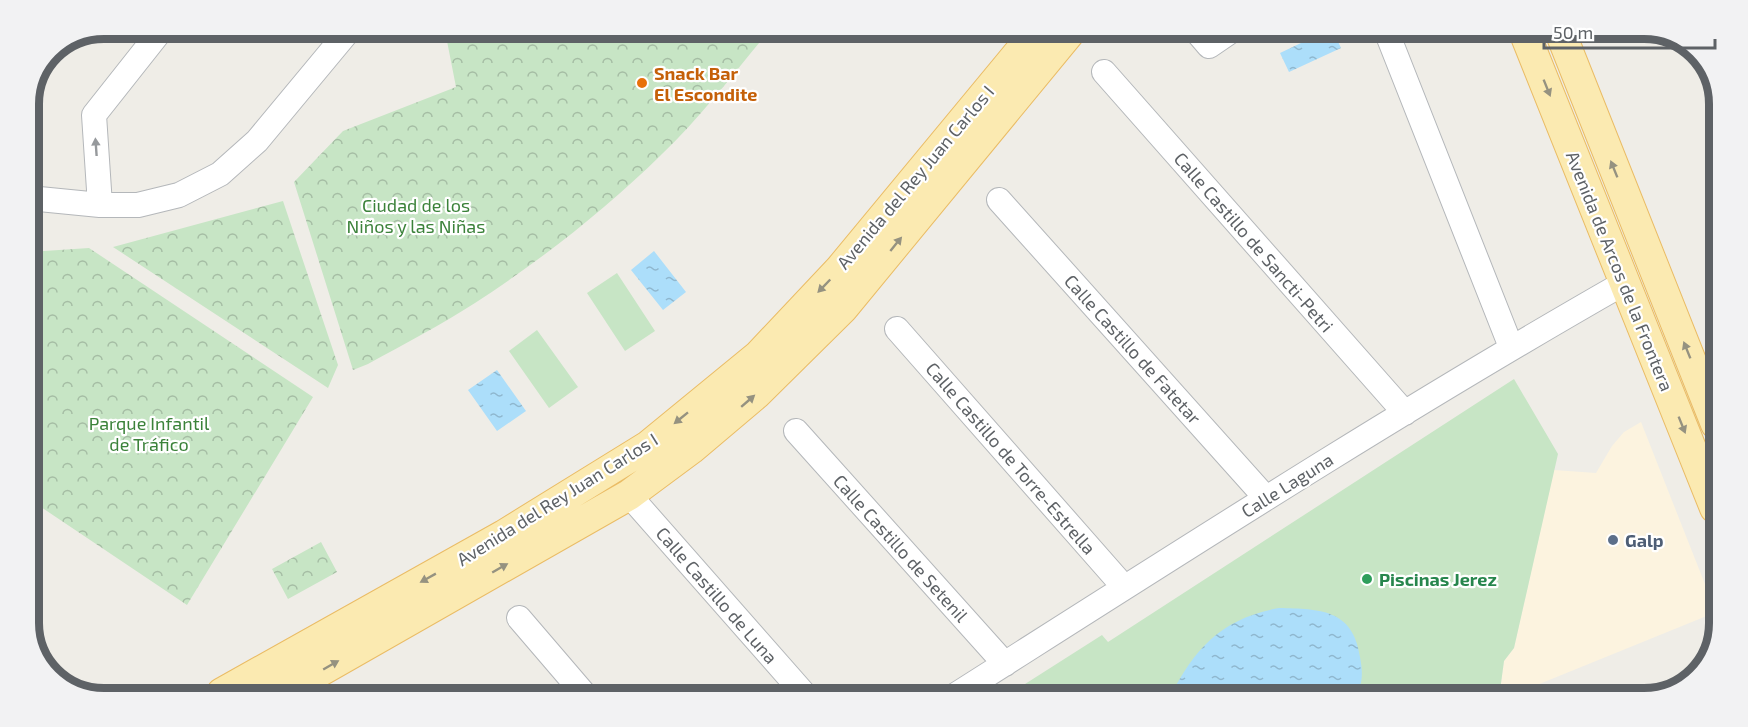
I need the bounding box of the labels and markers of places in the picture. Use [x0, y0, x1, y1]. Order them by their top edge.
place label: Snack Bar El Escondite [654, 62, 758, 105]
marker: Snack Bar El Escondite [635, 76, 649, 90]
place label: Galp [1625, 529, 1664, 551]
marker: Galp [1606, 533, 1620, 547]
place label: Piscinas Jerez [1379, 568, 1497, 590]
marker: Piscinas Jerez [1360, 572, 1374, 586]

